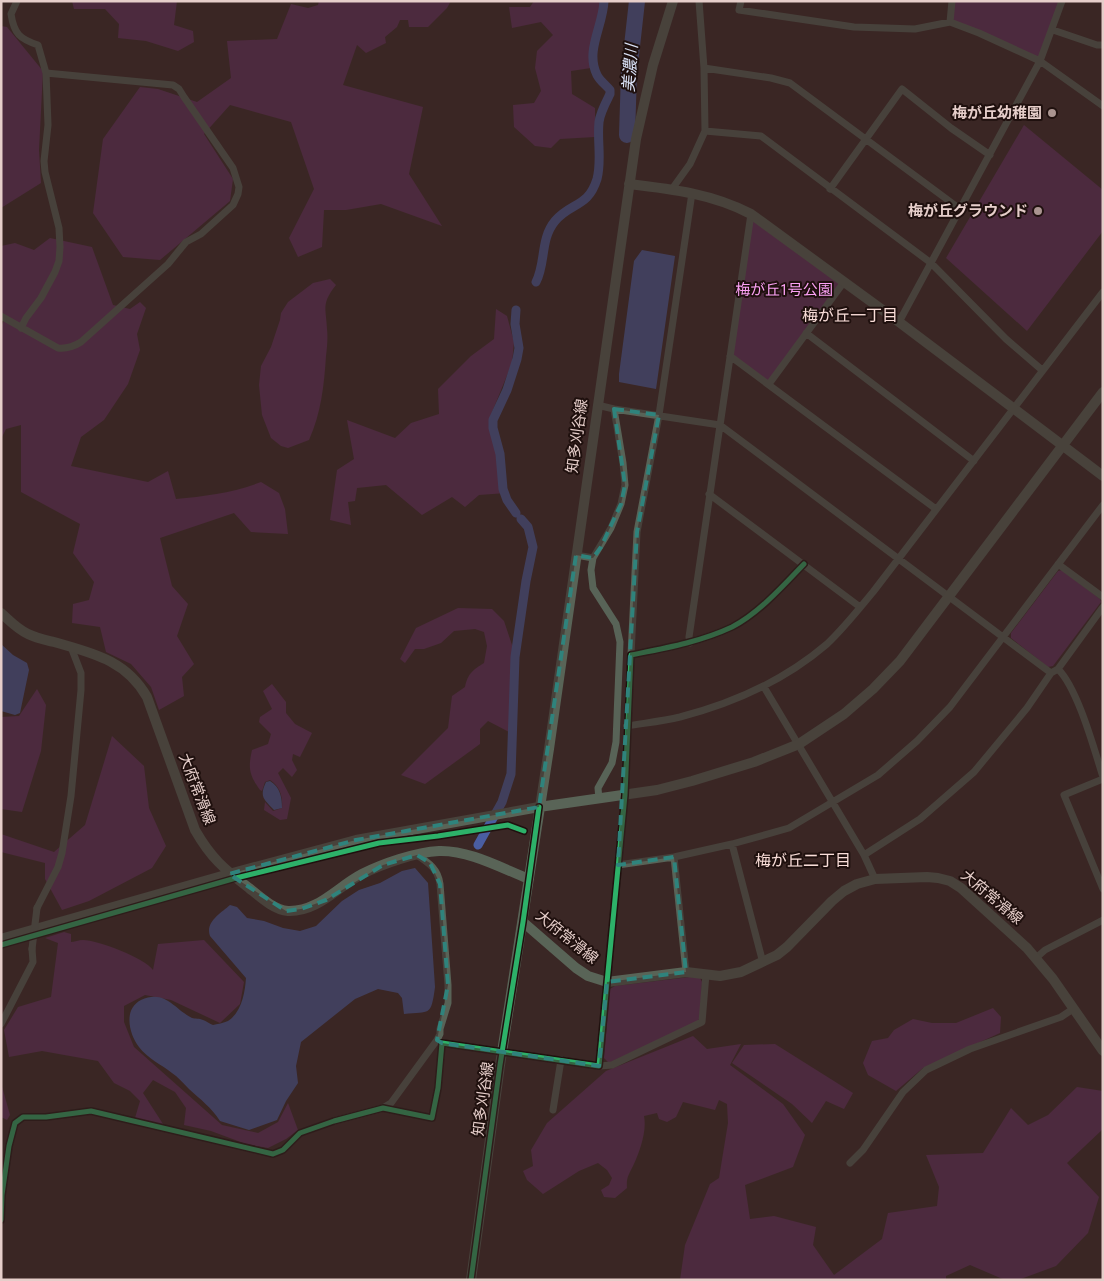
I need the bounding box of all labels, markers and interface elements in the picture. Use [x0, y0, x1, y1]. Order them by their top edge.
water label: 美濃川 [619, 41, 641, 93]
place label: 梅が丘幼稚園 [952, 104, 1042, 122]
marker: 梅が丘幼稚園 [1046, 107, 1058, 119]
place label: 梅が丘グラウンド [908, 202, 1028, 220]
marker: 梅が丘グラウンド [1032, 205, 1044, 217]
park label: 梅が丘1号公園 [735, 281, 833, 299]
district label: 梅が丘一丁目 [802, 306, 898, 325]
street label: 知多刈谷線 [563, 398, 591, 474]
street label: 大府常滑線 [175, 751, 219, 827]
district label: 梅が丘二丁目 [755, 851, 851, 870]
street label: 大府常滑線 [957, 866, 1027, 928]
street label: 大府常滑線 [532, 906, 602, 968]
street label: 知多刈谷線 [469, 1061, 497, 1137]

